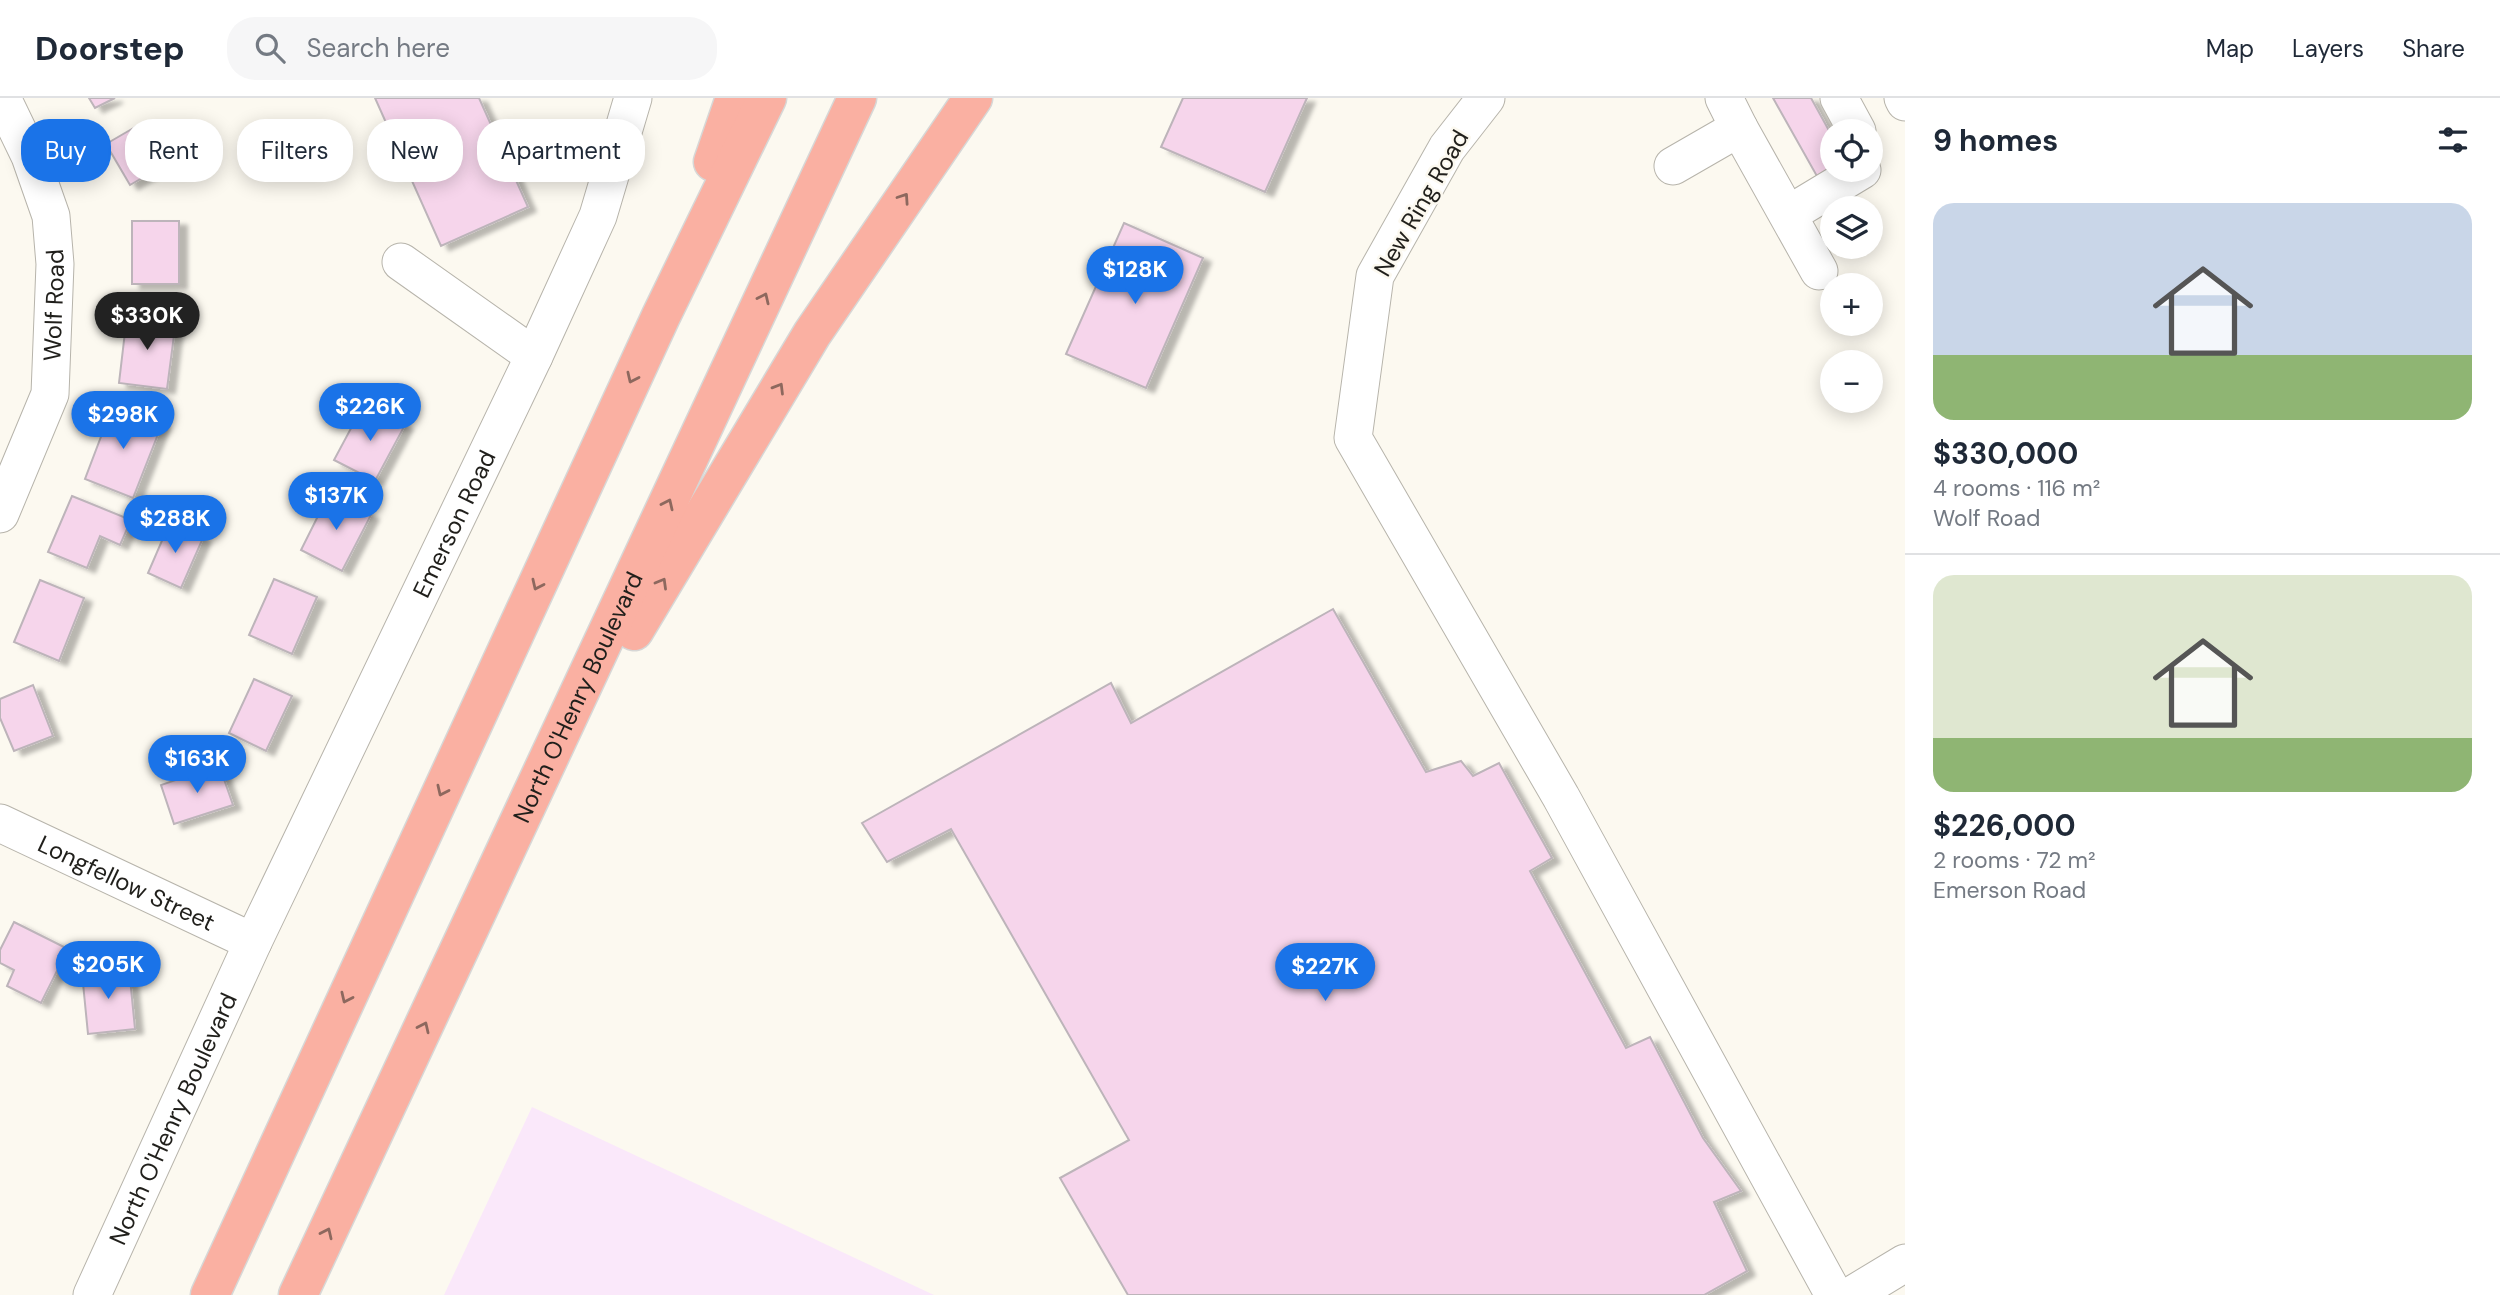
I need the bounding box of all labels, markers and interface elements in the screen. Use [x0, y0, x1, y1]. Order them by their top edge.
search box [227, 17, 717, 80]
text: Doorstep [35, 27, 185, 70]
icon: search [251, 29, 289, 67]
text: Search here [307, 31, 450, 65]
text: Map [2206, 33, 2254, 64]
text: Layers [2292, 33, 2364, 64]
text: Share [2402, 33, 2465, 64]
chip: Buy [21, 119, 111, 182]
chip: Rent [125, 119, 223, 182]
chip: Filters [237, 119, 353, 182]
chip: New [367, 119, 463, 182]
chip: Apartment [477, 119, 645, 182]
map controls [1820, 119, 1883, 413]
button: locate [1820, 119, 1883, 182]
text: 9 homes [1933, 121, 2058, 160]
icon: filters [2434, 121, 2472, 159]
street label: New Ring Road [1367, 124, 1475, 282]
one-way arrow [896, 193, 909, 206]
button: layers [1820, 196, 1883, 259]
pin: $128K [1086, 246, 1184, 306]
street label: Wolf Road [36, 248, 70, 362]
icon: home [2140, 248, 2266, 374]
text: $128K [1103, 254, 1167, 284]
button: + [1820, 273, 1883, 336]
pin: $330K [98, 292, 196, 352]
one-way arrow [756, 293, 770, 305]
text: $330K [111, 300, 183, 330]
button: − [1820, 350, 1883, 413]
one-way arrow [627, 371, 641, 383]
one-way arrow [770, 383, 783, 396]
pin: $226K [321, 384, 419, 443]
text: $226K [335, 391, 405, 421]
pin: $298K [74, 392, 172, 451]
text: $298K [87, 399, 159, 429]
text: $330,000 [1933, 434, 2078, 473]
street label: Emerson Road [405, 445, 502, 602]
pin: $137K [287, 472, 385, 532]
text: 4 rooms · 116 m² [1933, 473, 2100, 503]
text: $137K [304, 480, 368, 510]
pin: $288K [126, 496, 224, 555]
one-way arrow [660, 499, 674, 511]
text: $288K [139, 503, 211, 533]
text: Wolf Road [1933, 503, 2040, 533]
street label: North O'Henry Boulevard [505, 566, 649, 828]
one-way arrow [531, 578, 545, 590]
one-way arrow [653, 578, 666, 591]
icon: home [2140, 620, 2266, 746]
pin: $163K [148, 736, 246, 795]
text: $163K [164, 743, 230, 773]
one-way arrow [436, 784, 450, 796]
text: $226,000 [1933, 806, 2076, 845]
street label: Longfellow Street [33, 828, 220, 938]
text: 2 rooms · 72 m² [1933, 845, 2096, 875]
text: Emerson Road [1933, 875, 2086, 905]
pin: $205K [59, 942, 157, 1001]
pin: $227K [1276, 944, 1374, 1003]
text: $205K [72, 949, 144, 979]
text: $227K [1291, 951, 1359, 981]
street label: North O'Henry Boulevard [102, 988, 243, 1249]
one-way arrow [341, 991, 355, 1003]
one-way arrow [416, 1022, 430, 1034]
one-way arrow [319, 1228, 333, 1240]

